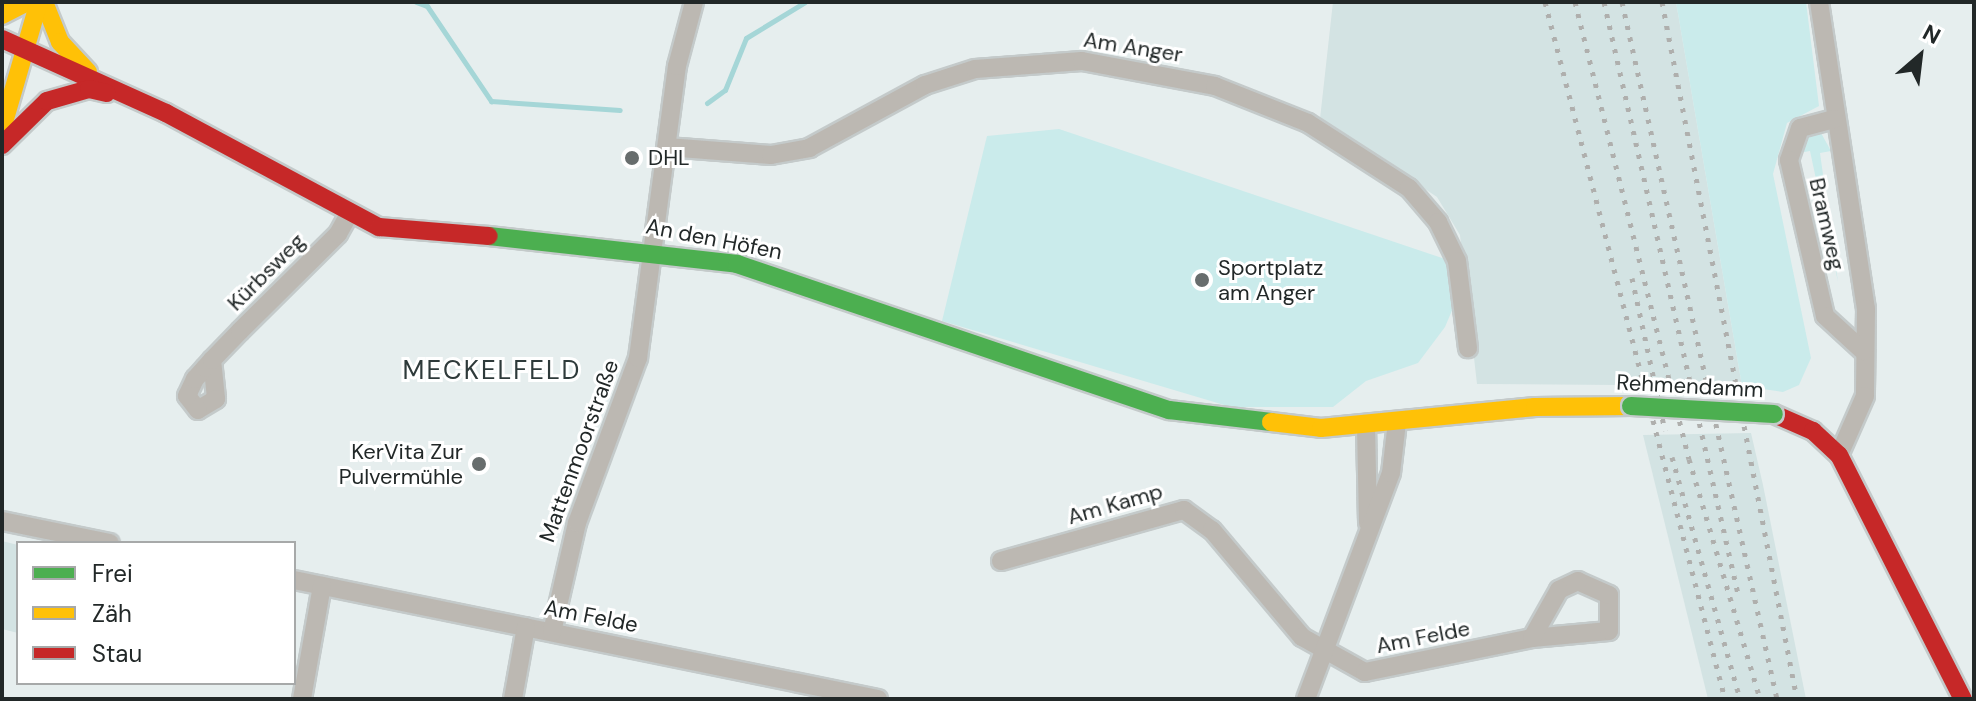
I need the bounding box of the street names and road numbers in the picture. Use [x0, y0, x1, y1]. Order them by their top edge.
street label: Am Anger [1082, 26, 1184, 68]
street label: Bramweg [1804, 175, 1850, 273]
street label: An den Höfen [644, 213, 784, 265]
street label: Kürbsweg [222, 228, 310, 316]
street label: Mattenmoorstraße [534, 356, 624, 546]
street label: Rehmendamm [1616, 369, 1764, 403]
street label: Am Kamp [1064, 478, 1166, 530]
street label: Am Felde [542, 594, 640, 638]
street label: Am Felde [1374, 615, 1472, 659]

